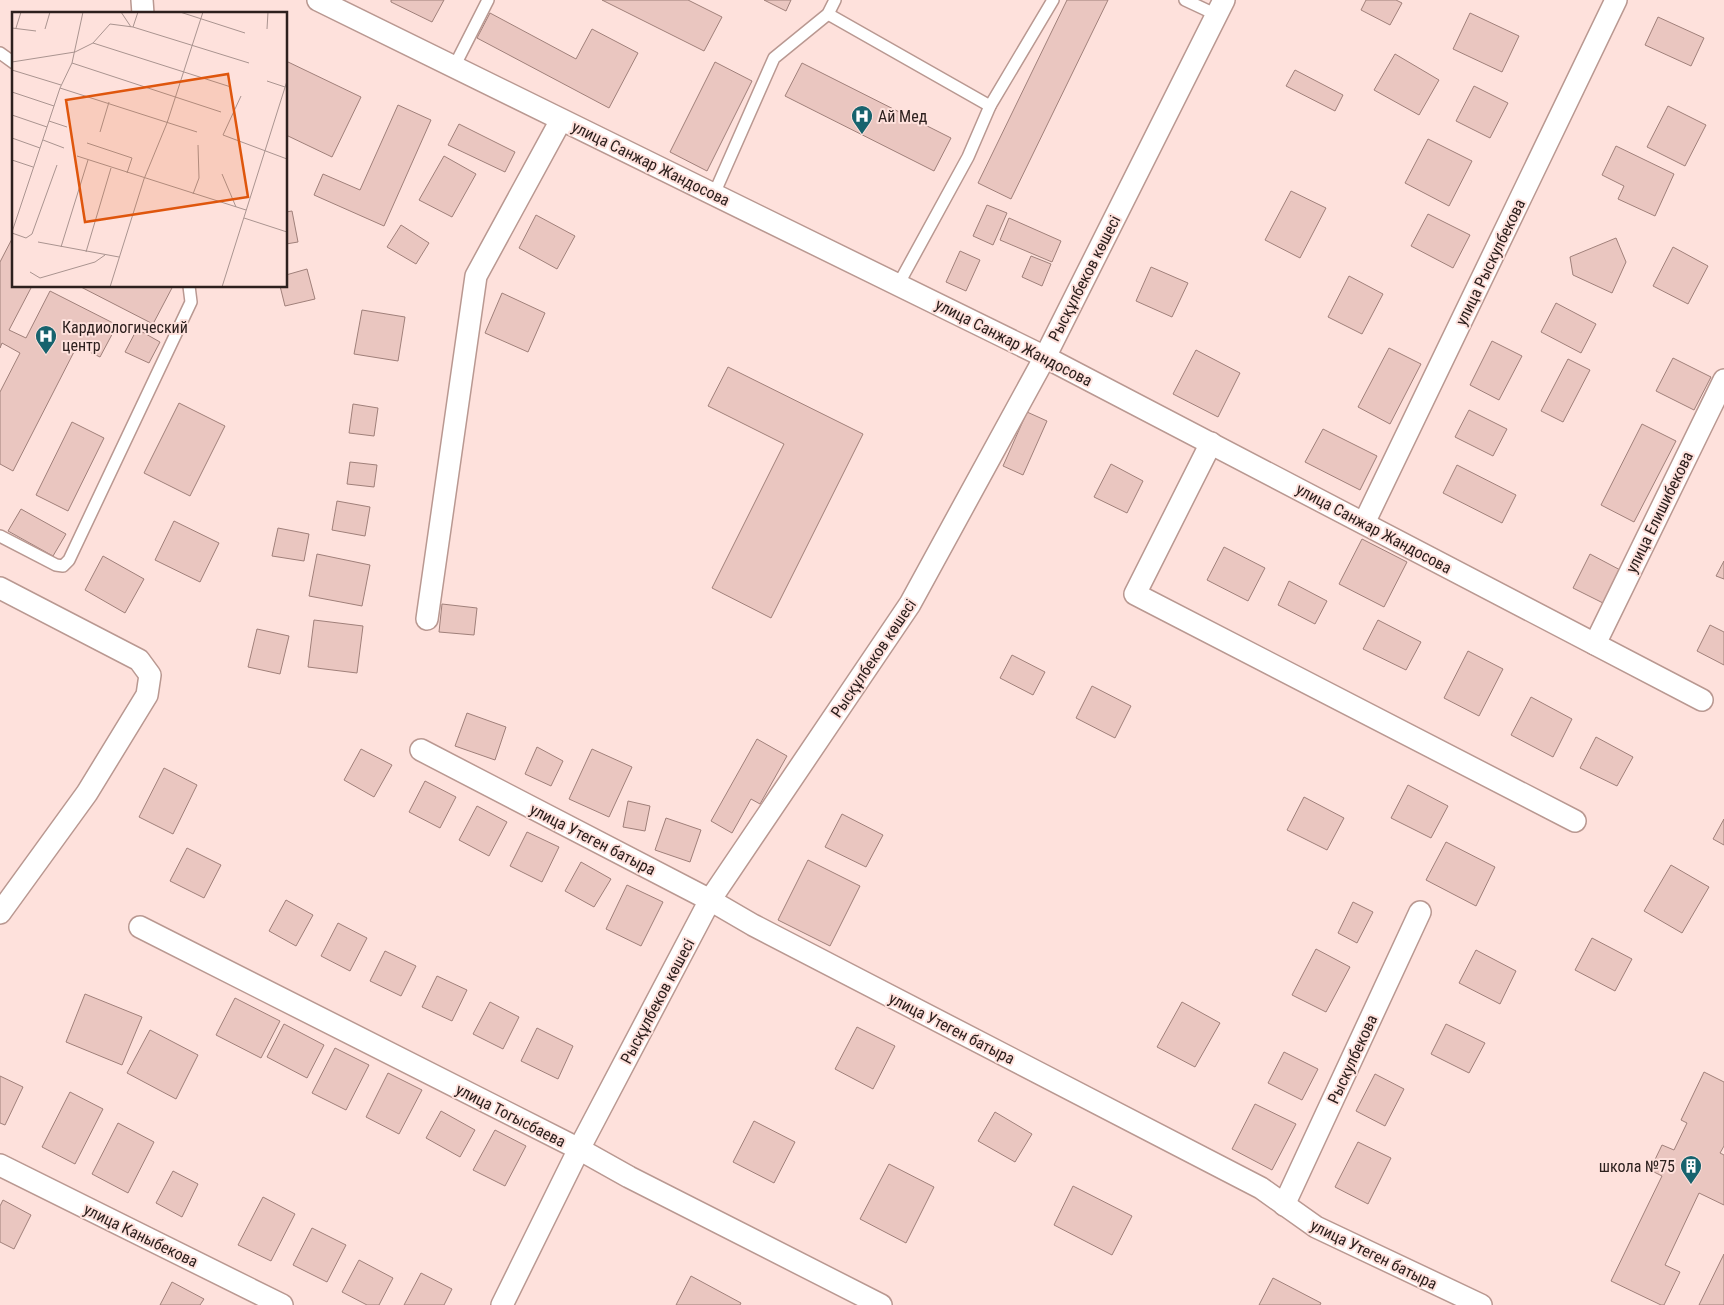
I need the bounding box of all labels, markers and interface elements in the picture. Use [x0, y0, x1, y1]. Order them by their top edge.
inset map [12, 12, 288, 288]
hospital icon: Ай Мед [850, 104, 874, 135]
place label: Ай Мед [878, 107, 928, 126]
street label: улица Санжар Жандосова [569, 117, 733, 210]
street label: улица Рыскулбекова [1452, 196, 1529, 329]
street label: Рысқұлбеков көшесі [1044, 212, 1124, 344]
street label: улица Санжар Жандосова [932, 295, 1095, 390]
place label: Кардиологический центр [62, 318, 188, 355]
hospital icon: Кардиологический центр [34, 324, 58, 355]
street label: улица Елишибекова [1622, 448, 1697, 576]
street label: улица Санжар Жандосова [1293, 479, 1455, 578]
street label: Рысқұлбеков көшесі [827, 595, 920, 721]
street label: улица Утеген батыра [527, 800, 659, 879]
street label: Рысқұлбеков көшесі [616, 936, 698, 1067]
street label: улица Утеген батыра [886, 989, 1018, 1068]
street label: Рыскулбекова [1324, 1012, 1381, 1107]
street label: улица Тогысбаева [453, 1080, 569, 1151]
building icon: школа №75 [1679, 1154, 1703, 1185]
place label: школа №75 [1599, 1157, 1675, 1176]
street label: улица Каныбекова [81, 1200, 201, 1271]
street label: улица Утеген батыра [1307, 1216, 1440, 1293]

